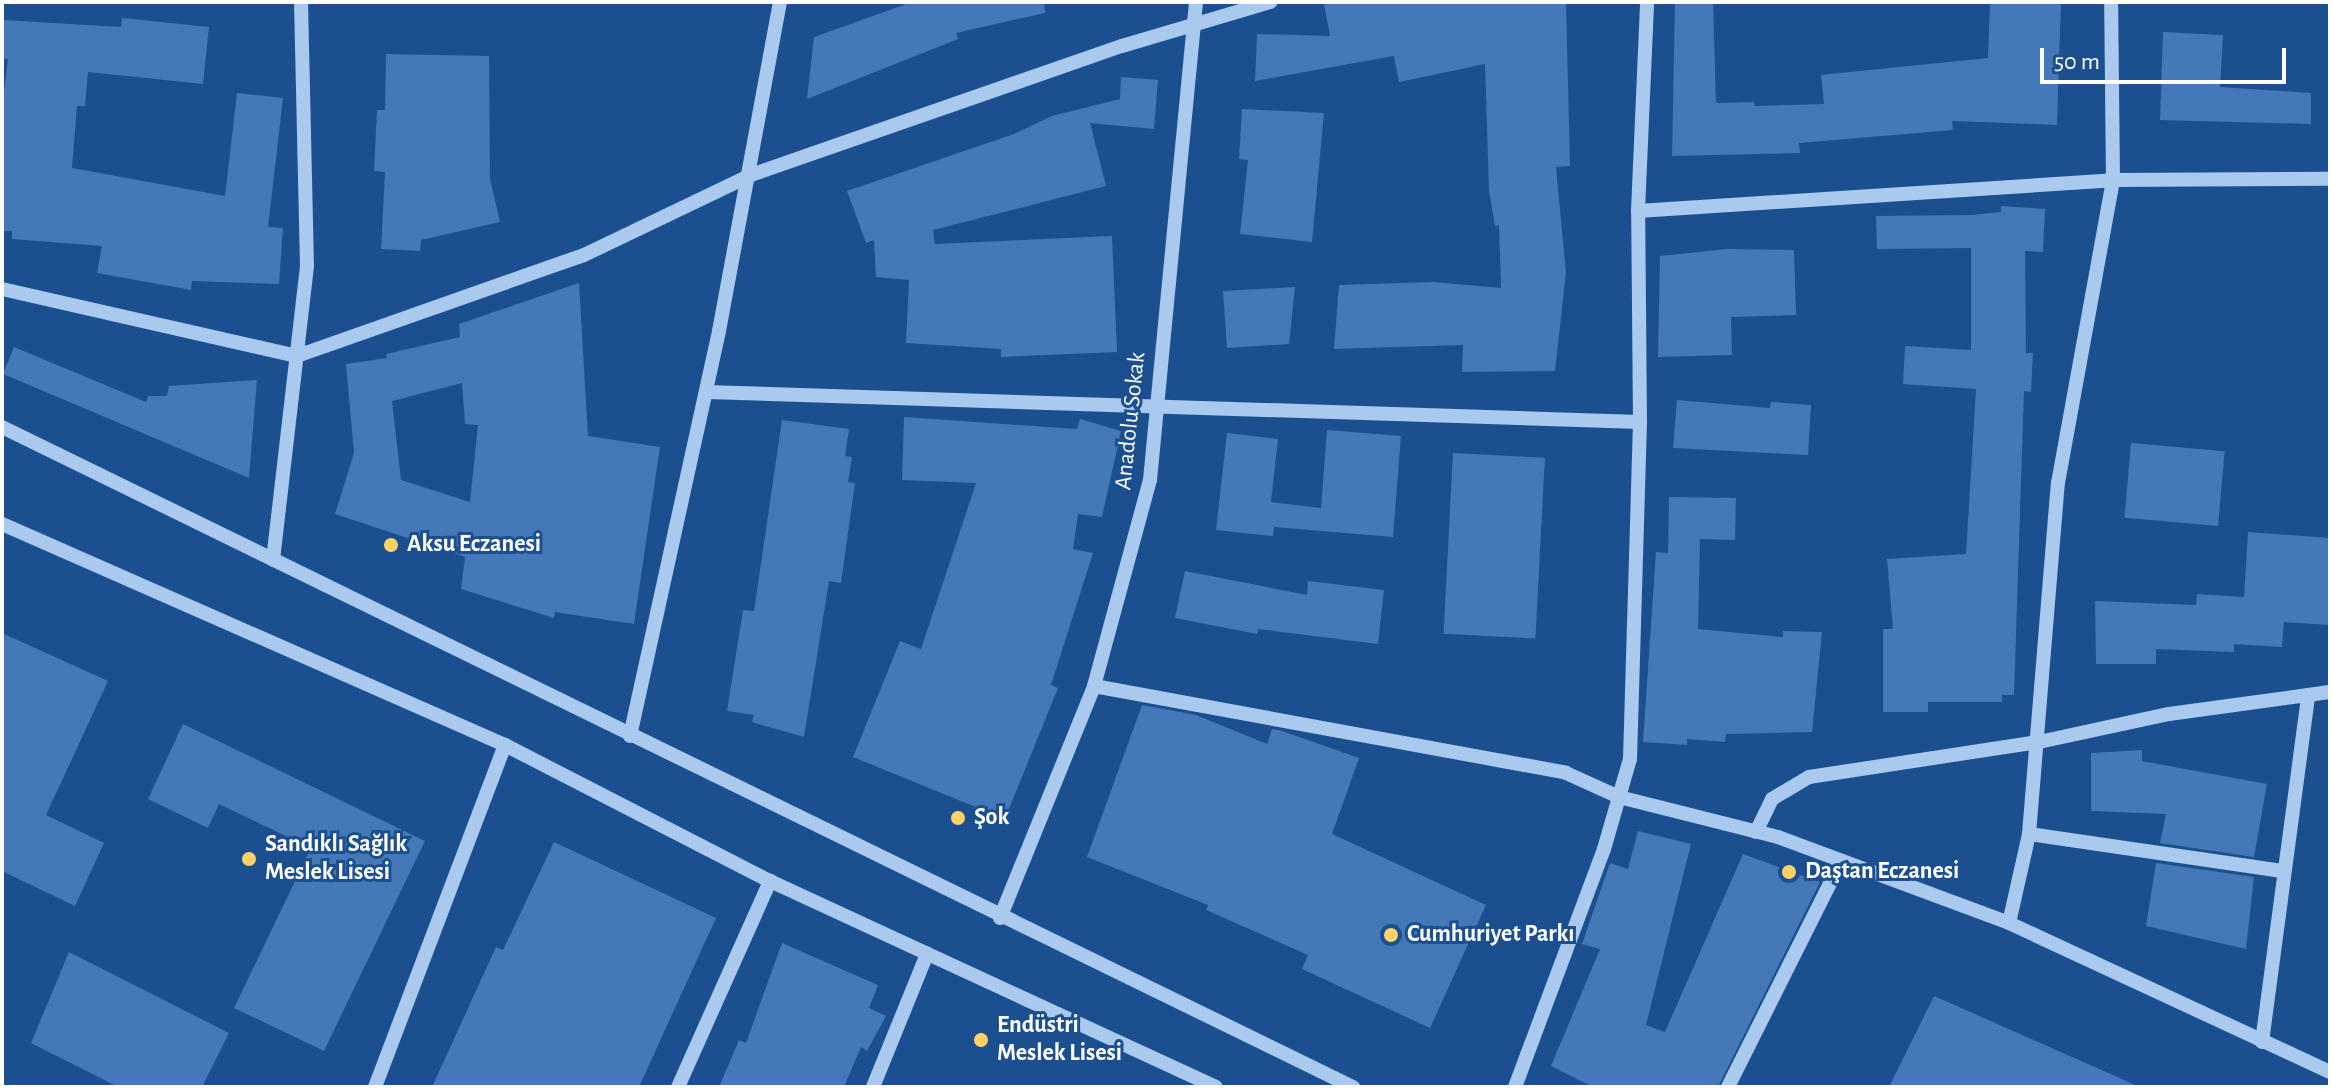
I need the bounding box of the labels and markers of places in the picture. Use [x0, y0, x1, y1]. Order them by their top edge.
place label: Aksu Eczanesi [407, 531, 541, 559]
marker: Aksu Eczanesi [382, 536, 400, 554]
place label: Şok [974, 804, 1009, 832]
marker: Şok [949, 809, 967, 827]
place label: Sandıklı Sağlık Meslek Lisesi [265, 831, 407, 887]
marker: Sandıklı Sağlık Meslek Lisesi [240, 850, 258, 868]
place label: Daştan Eczanesi [1805, 858, 1959, 886]
marker: Daştan Eczanesi [1780, 863, 1798, 881]
place label: Cumhuriyet Parkı [1407, 921, 1575, 949]
marker: Cumhuriyet Parkı [1382, 926, 1400, 944]
place label: Endüstri Meslek Lisesi [997, 1012, 1122, 1068]
marker: Endüstri Meslek Lisesi [972, 1031, 990, 1049]

